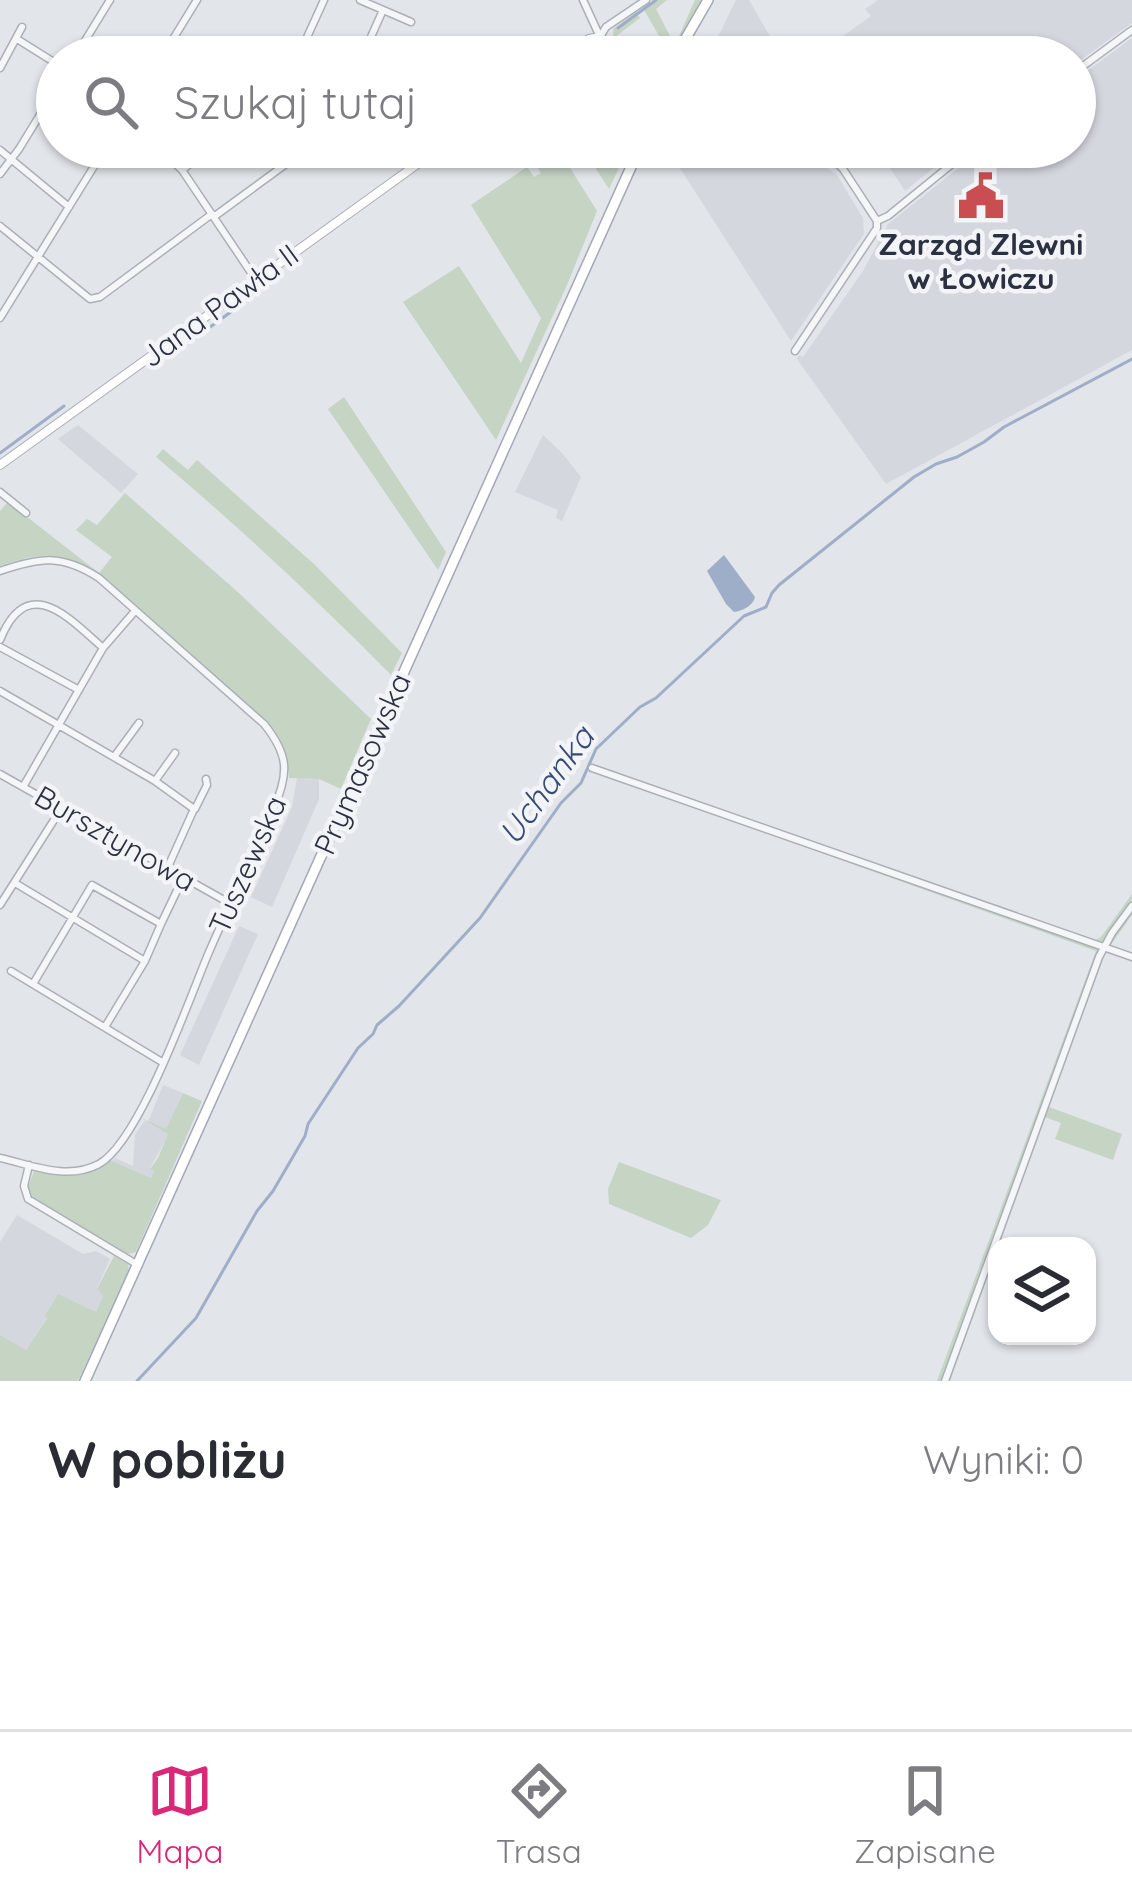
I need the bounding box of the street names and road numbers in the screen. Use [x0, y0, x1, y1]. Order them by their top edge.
street label: Jana Pawła II [133, 235, 306, 375]
street label: Prymasowska [305, 667, 419, 860]
street label: Bursztynowa [28, 777, 203, 900]
street label: Tuszewska [200, 790, 294, 940]

